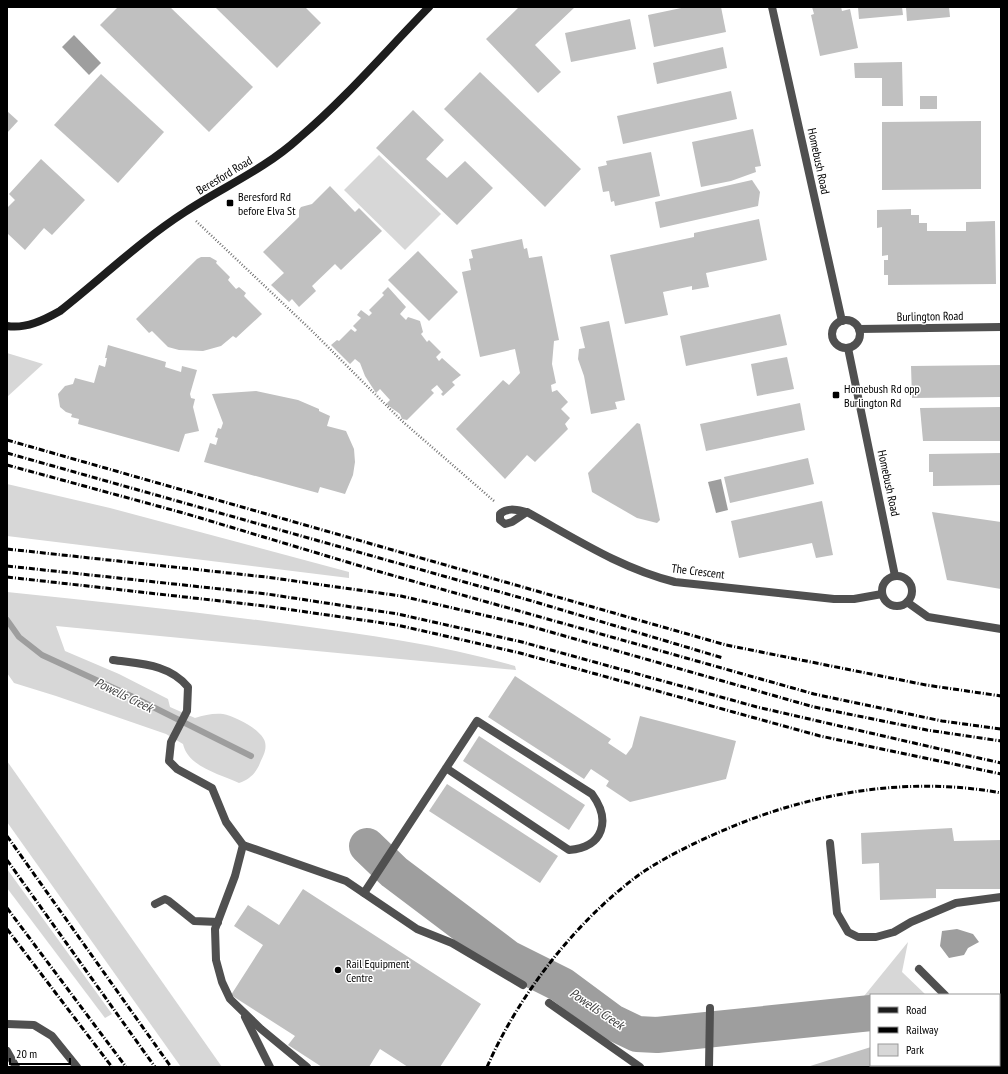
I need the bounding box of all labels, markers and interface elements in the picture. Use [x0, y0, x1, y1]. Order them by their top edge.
street label: Homebush Road [805, 127, 833, 195]
street label: Beresford Road [193, 152, 255, 198]
place label: Beresford Rd before Elva St [238, 189, 296, 218]
marker: Beresford Rd before Elva St [225, 198, 235, 208]
street label: Burlington Road [897, 308, 963, 324]
place label: Homebush Rd opp Burlington Rd [844, 381, 920, 410]
marker: Homebush Rd opp Burlington Rd [831, 390, 841, 400]
street label: Homebush Road [875, 449, 903, 517]
street label: The Crescent [671, 560, 726, 582]
water label: Powells Creek [92, 674, 157, 717]
place label: Rail Equipment Centre [346, 956, 410, 985]
marker: Rail Equipment Centre [333, 965, 343, 975]
water label: Powells Creek [566, 985, 629, 1035]
legend [870, 994, 1000, 1066]
text: Road [906, 1002, 926, 1017]
text: Railway [906, 1022, 939, 1037]
scale bar [10, 1040, 70, 1066]
text: Park [906, 1042, 924, 1057]
text: 20 m [16, 1046, 37, 1061]

